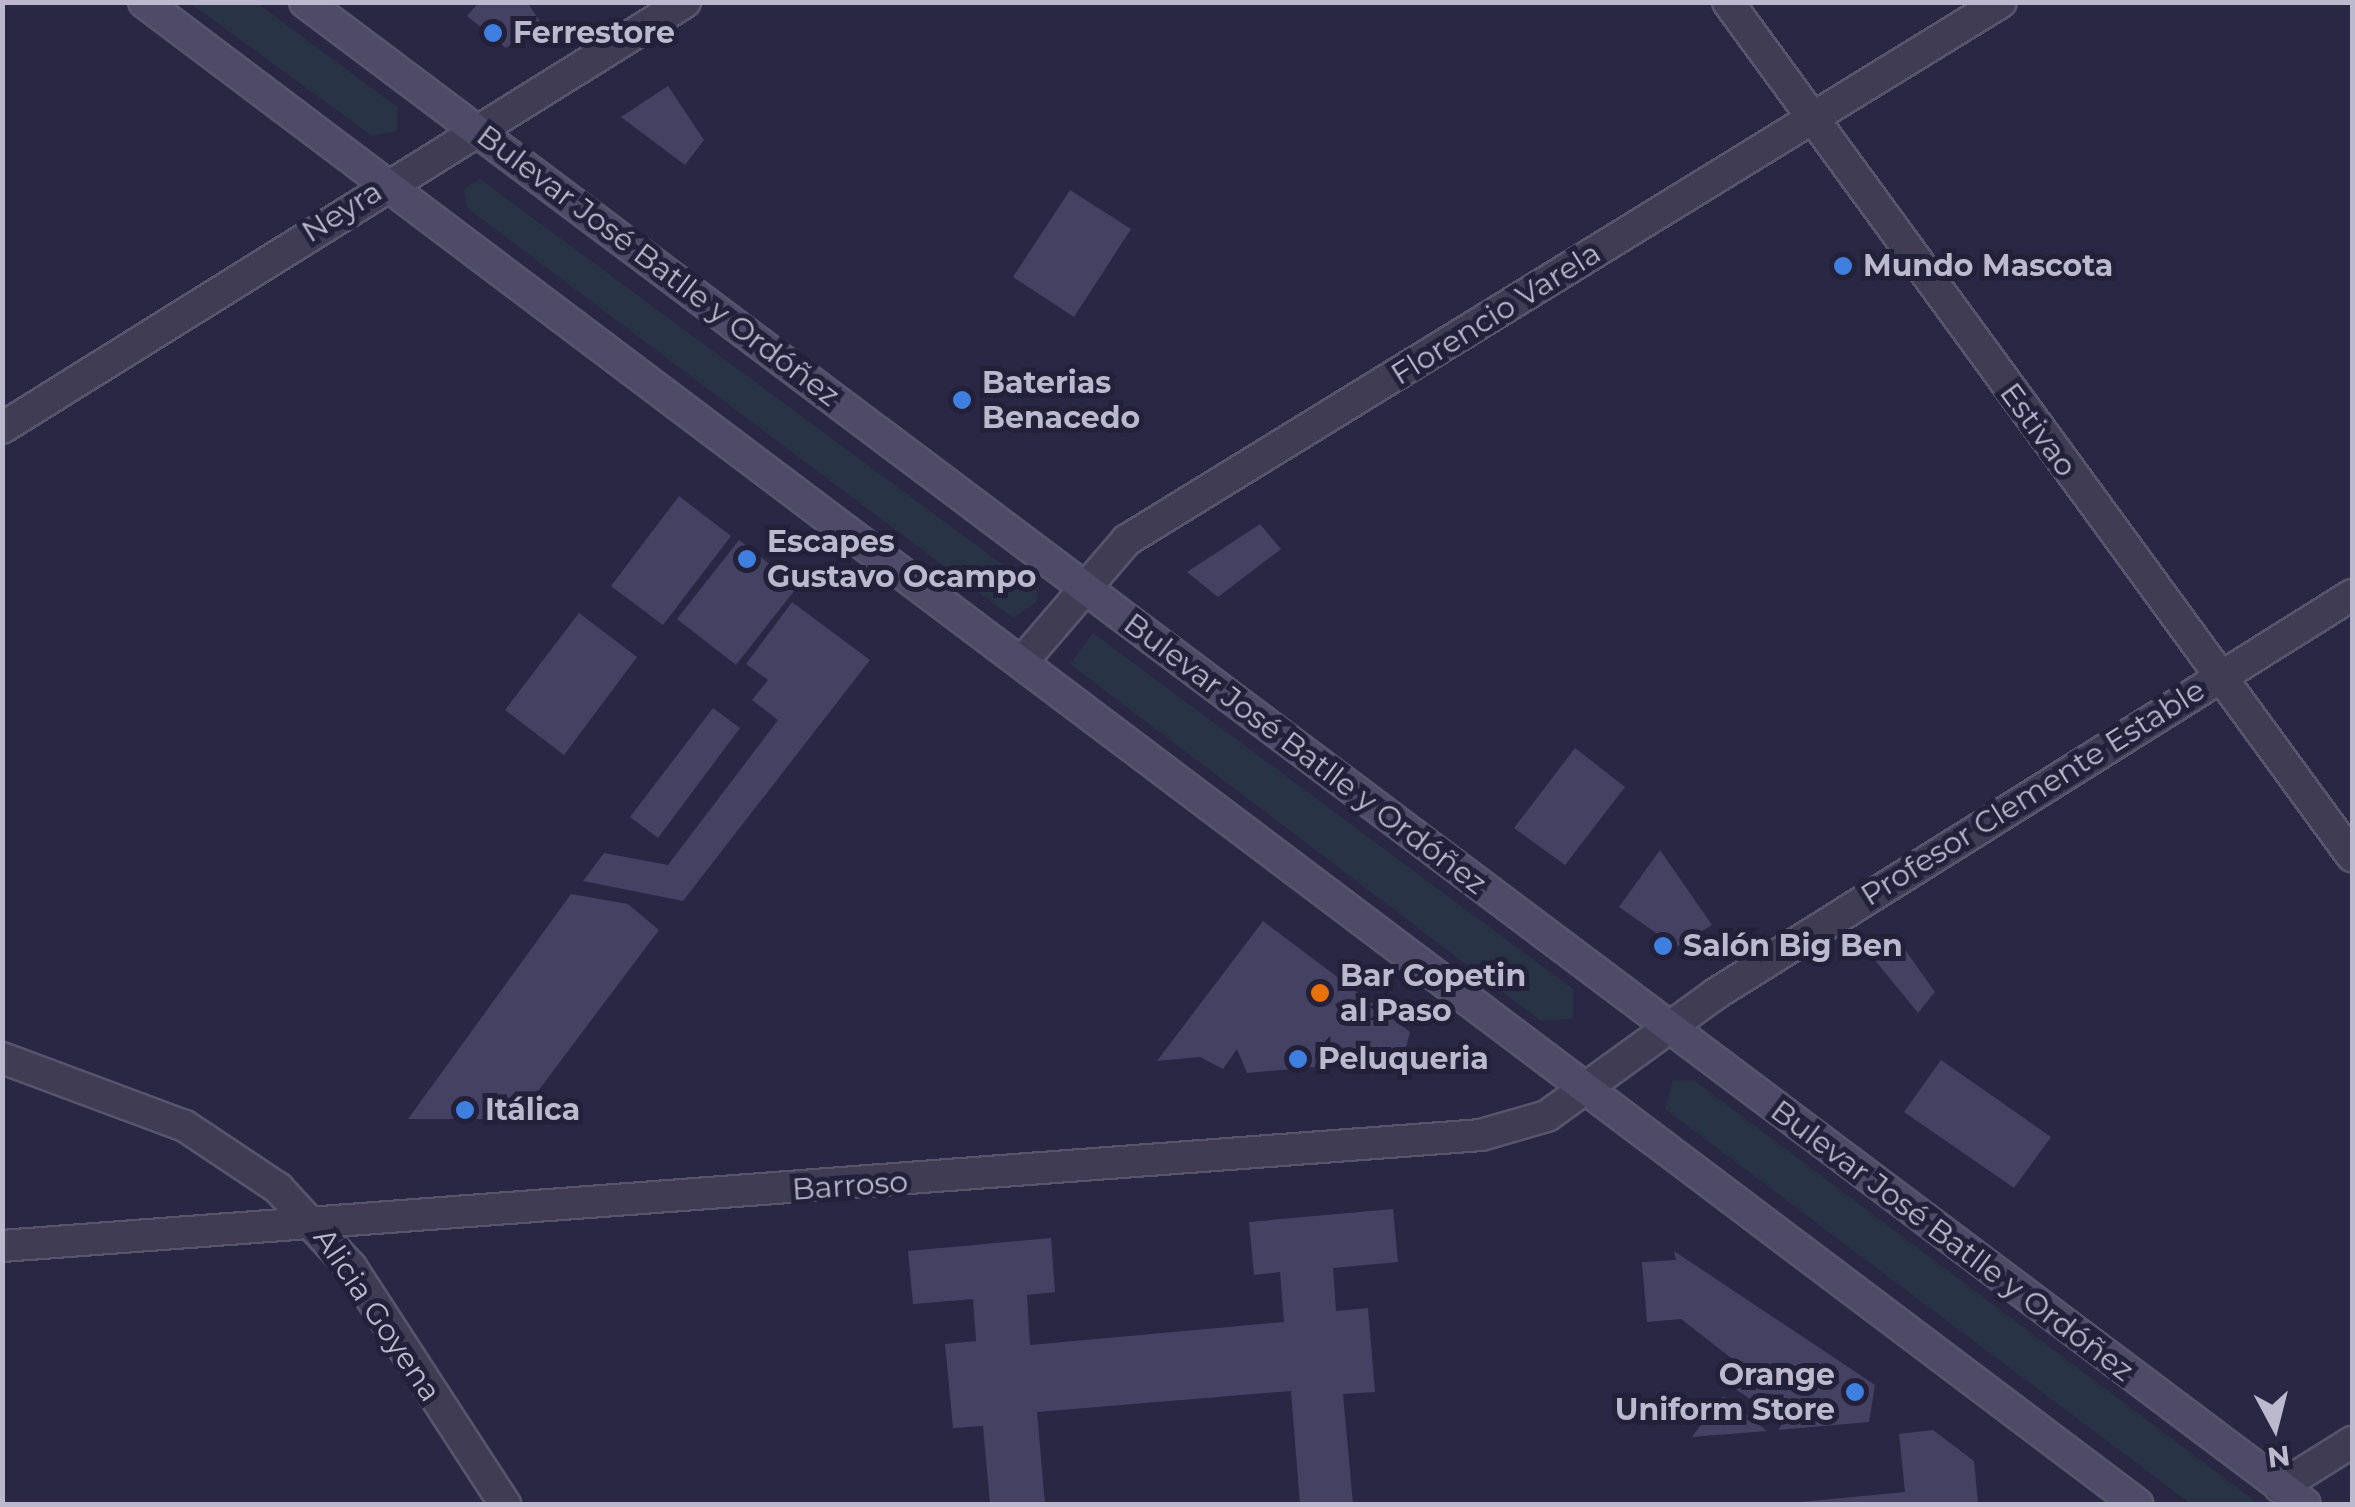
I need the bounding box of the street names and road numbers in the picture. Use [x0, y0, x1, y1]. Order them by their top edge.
street label: Bulevar José Batlle y Ordóñez [470, 118, 846, 414]
street label: Neyra [296, 174, 388, 250]
street label: Florencio Varela [1385, 235, 1607, 393]
street label: Estivao [1992, 376, 2084, 484]
street label: Bulevar José Batlle y Ordóñez [1117, 606, 1493, 902]
street label: Profesor Clemente Estable [1855, 672, 2211, 914]
street label: Bulevar José Batlle y Ordóñez [1764, 1093, 2140, 1389]
street label: Barroso [791, 1164, 909, 1208]
street label: Alicia Goyena [306, 1221, 448, 1409]

